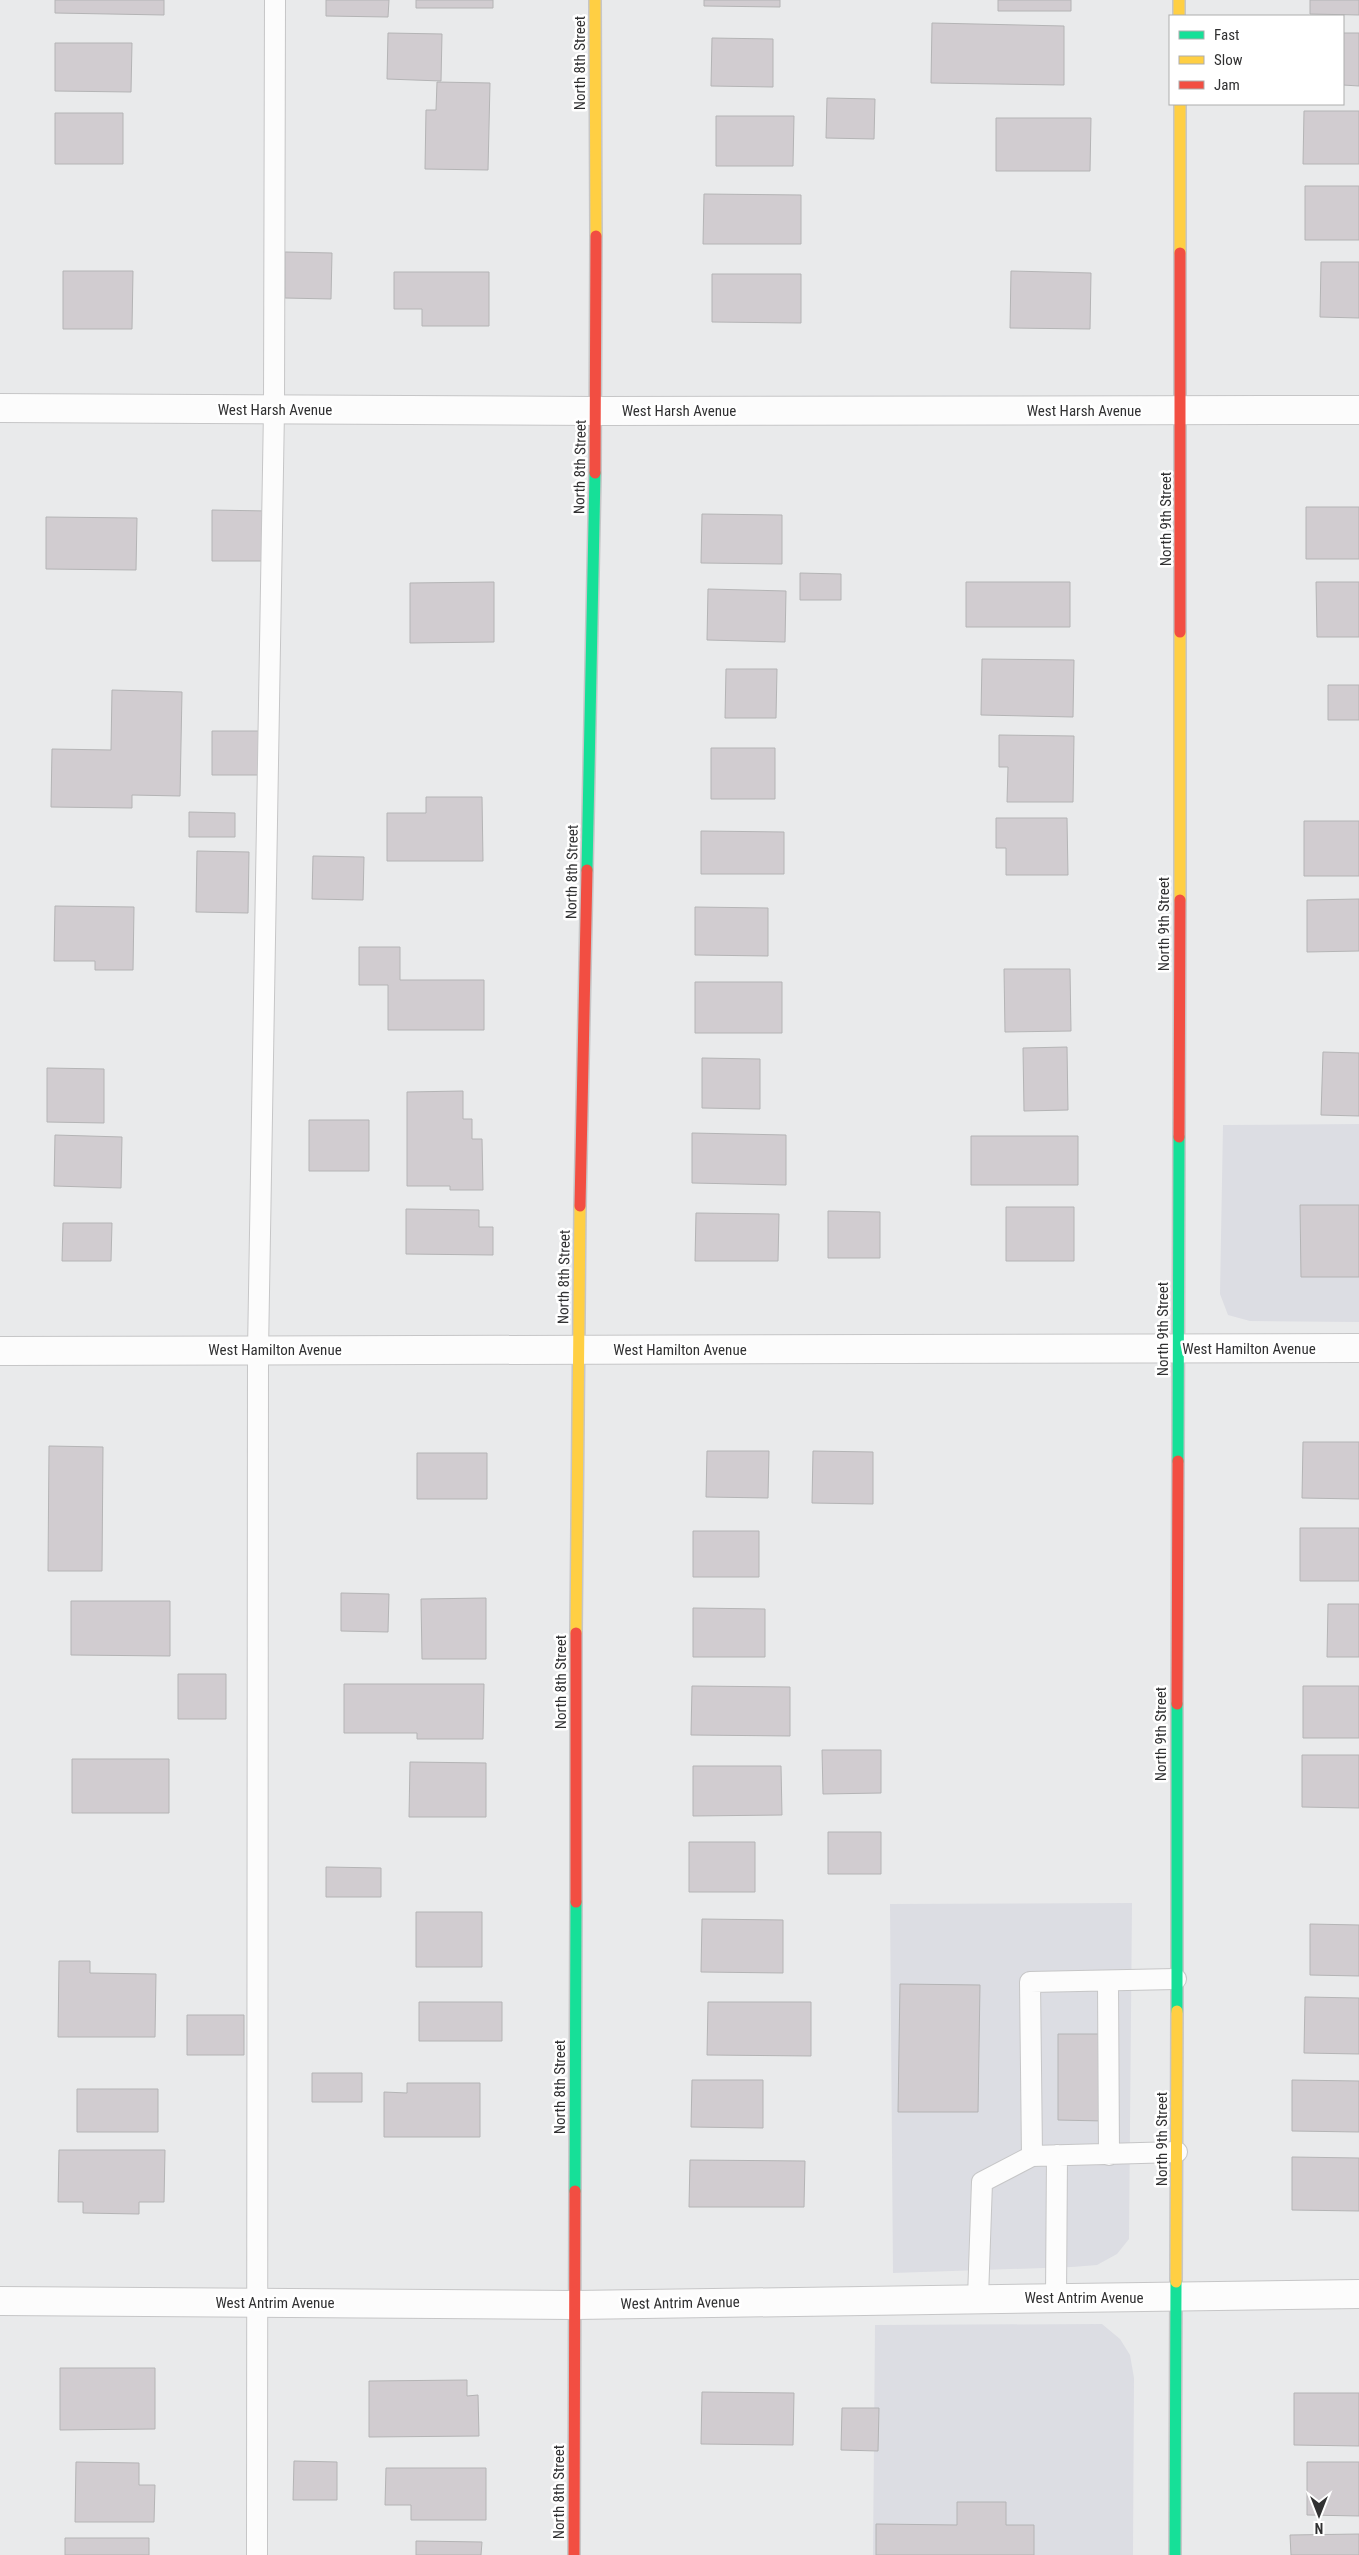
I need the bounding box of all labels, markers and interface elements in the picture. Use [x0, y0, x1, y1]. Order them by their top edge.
legend [1169, 15, 1344, 105]
street label: North 8th Street [571, 16, 589, 110]
text: Fast [1214, 26, 1239, 44]
text: Slow [1214, 51, 1243, 69]
text: Jam [1214, 76, 1240, 94]
street label: West Harsh Avenue [218, 401, 332, 419]
street label: West Harsh Avenue [622, 402, 736, 420]
street label: West Harsh Avenue [1027, 402, 1141, 420]
street label: North 8th Street [570, 420, 590, 514]
street label: North 9th Street [1157, 472, 1175, 566]
street label: North 8th Street [562, 825, 582, 919]
street label: North 9th Street [1155, 877, 1173, 971]
street label: North 8th Street [554, 1230, 574, 1324]
street label: North 9th Street [1154, 1282, 1172, 1376]
street label: West Hamilton Avenue [1182, 1340, 1316, 1358]
street label: West Hamilton Avenue [208, 1341, 342, 1359]
street label: West Hamilton Avenue [613, 1341, 747, 1359]
street label: North 8th Street [552, 1635, 570, 1729]
street label: North 9th Street [1152, 1687, 1170, 1781]
street label: North 8th Street [551, 2040, 569, 2134]
street label: North 9th Street [1153, 2092, 1171, 2186]
street label: West Antrim Avenue [1024, 2289, 1144, 2307]
street label: West Antrim Avenue [620, 2293, 740, 2313]
street label: West Antrim Avenue [215, 2294, 335, 2312]
street label: North 8th Street [550, 2445, 568, 2539]
north arrow [1294, 2490, 1344, 2540]
text: N [1315, 2520, 1323, 2536]

